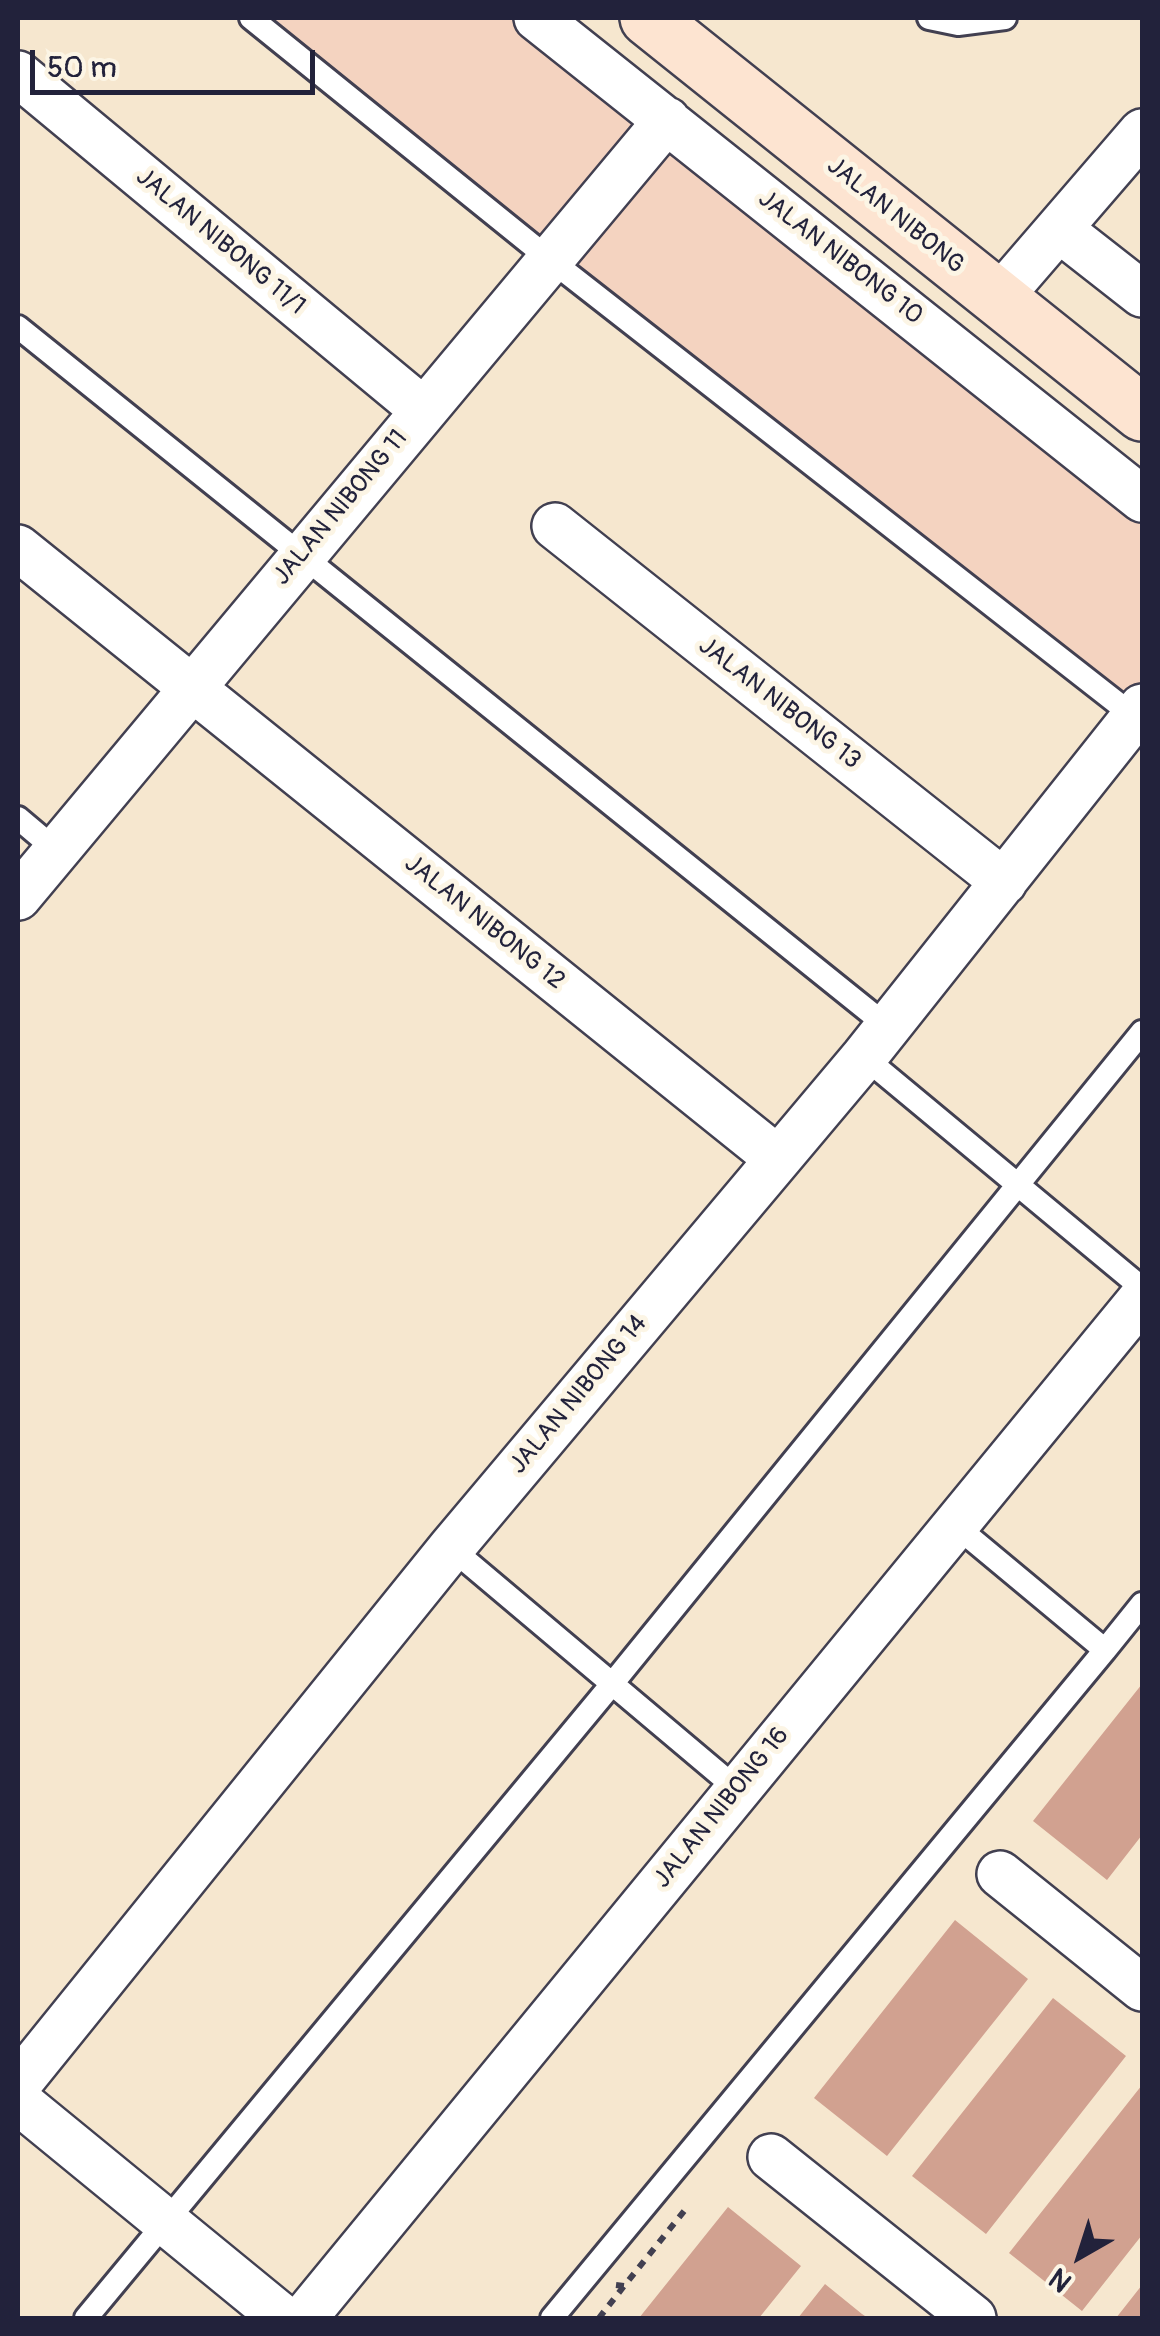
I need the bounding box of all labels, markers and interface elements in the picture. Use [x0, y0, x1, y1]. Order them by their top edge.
scale bar [35, 30, 320, 92]
text: 50 m [47, 49, 117, 86]
street label: JALAN NIBONG [820, 151, 970, 281]
street label: JALAN NIBONG 11/1 [129, 162, 311, 322]
street label: JALAN NIBONG 10 [752, 184, 928, 332]
street label: JALAN NIBONG 11 [267, 424, 415, 592]
street label: JALAN NIBONG 13 [692, 631, 866, 777]
street label: JALAN NIBONG 12 [398, 849, 570, 997]
street label: JALAN NIBONG 14 [504, 1310, 654, 1480]
street label: JALAN NIBONG 16 [648, 1722, 796, 1894]
north arrow [1030, 2206, 1130, 2306]
text: N [1042, 2260, 1079, 2299]

